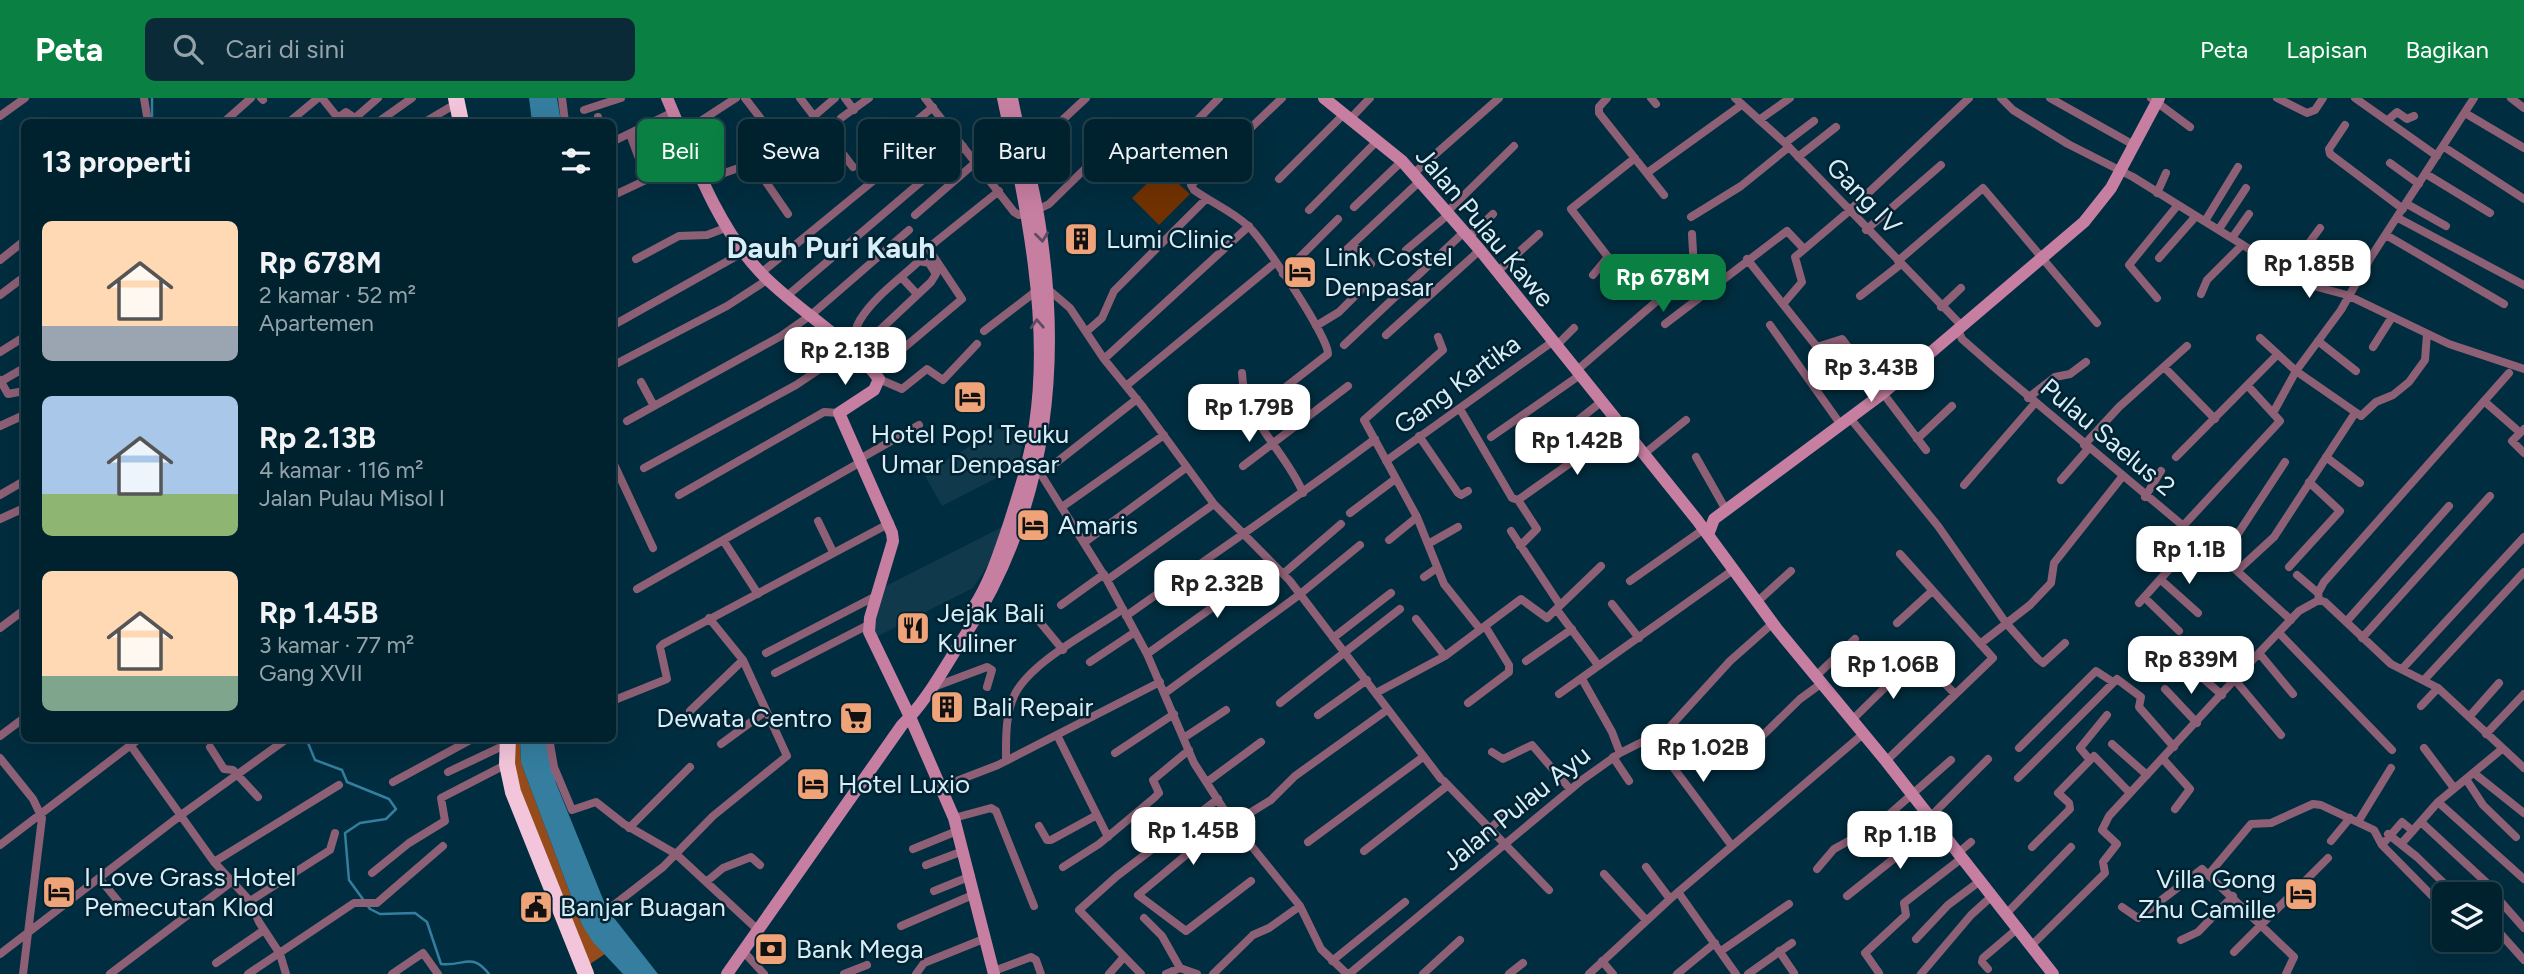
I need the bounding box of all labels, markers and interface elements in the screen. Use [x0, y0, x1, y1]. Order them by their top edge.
search box [145, 18, 635, 81]
text: Peta [35, 30, 103, 69]
icon: search [169, 30, 207, 68]
text: Cari di sini [225, 33, 345, 65]
text: Peta [2200, 35, 2248, 64]
text: Lapisan [2286, 35, 2367, 64]
text: Bagikan [2405, 35, 2489, 64]
chip: Beli [637, 119, 724, 182]
chip: Sewa [738, 119, 844, 182]
chip: Filter [858, 119, 960, 182]
chip: Baru [974, 119, 1070, 182]
chip: Apartemen [1084, 119, 1252, 182]
street label: Jalan Pulau Kawe [1409, 141, 1561, 313]
icon: filters [557, 142, 595, 180]
text: 13 properti [42, 143, 191, 180]
street label: Gang IV [1820, 151, 1908, 241]
building icon: Lumi Clinic [1062, 220, 1100, 258]
place label: Lumi Clinic [1106, 223, 1234, 255]
district label: Dauh Puri Kauh [727, 229, 935, 266]
one-way arrow [1034, 231, 1049, 242]
pin: Rp 1.85B [2237, 240, 2381, 300]
place label: Link Costel Denpasar [1324, 241, 1453, 303]
text: Rp 678M [259, 244, 382, 281]
icon: home [98, 249, 182, 333]
text: Rp 1.85B [2263, 249, 2355, 277]
hotel icon: Link Costel Denpasar [1281, 253, 1319, 291]
pin: Rp 678M [1598, 254, 1728, 314]
text: Rp 678M [1616, 263, 1710, 291]
text: 2 kamar · 52 m² [259, 281, 416, 309]
text: Apartemen [259, 309, 374, 337]
one-way arrow [1029, 318, 1044, 329]
street label: Gang Kartika [1388, 327, 1526, 441]
pin: Rp 2.13B [773, 328, 917, 387]
text: Rp 2.13B [800, 336, 890, 364]
pin: Rp 3.43B [1799, 344, 1943, 404]
text: Rp 3.43B [1824, 353, 1918, 381]
street label: Pulau Saelus 2 [2034, 371, 2182, 503]
hotel icon: Hotel Pop! Teuku Umar Denpasar [951, 378, 989, 416]
pin: Rp 1.79B [1177, 384, 1321, 444]
text: Rp 1.79B [1204, 393, 1294, 421]
place label: Hotel Pop! Teuku Umar Denpasar [871, 418, 1069, 480]
pin: Rp 1.42B [1505, 418, 1649, 477]
text: Rp 2.13B [259, 419, 376, 456]
icon: home [98, 424, 182, 508]
text: Rp 1.42B [1531, 426, 1623, 454]
text: 4 kamar · 116 m² [259, 456, 423, 484]
text: Jalan Pulau Misol I [259, 484, 445, 512]
hotel icon: Amaris [1014, 506, 1052, 544]
place label: Amaris [1058, 509, 1138, 541]
pin: Rp 1.1B [2124, 526, 2254, 586]
text: Rp 1.1B [2152, 535, 2226, 563]
pin: Rp 2.32B [1145, 560, 1289, 620]
text: Rp 2.32B [1170, 569, 1264, 597]
text: Rp 1.45B [259, 594, 378, 631]
place label: Jejak Bali Kuliner [937, 597, 1045, 659]
icon: home [98, 599, 182, 683]
restaurant icon: Jejak Bali Kuliner [894, 609, 932, 647]
text: 3 kamar · 77 m² [259, 631, 414, 659]
pin: Rp 839M [2126, 636, 2256, 696]
pin: Rp 1.06B [1821, 642, 1965, 701]
text: Rp 839M [2144, 645, 2238, 673]
text: Rp 1.06B [1847, 650, 1939, 678]
text: Gang XVII [259, 659, 363, 687]
building icon: Bali Repair [928, 688, 966, 726]
place label: Bali Repair [972, 691, 1093, 723]
supermarket icon: Dewata Centro [837, 699, 875, 737]
place label: Dewata Centro [656, 702, 832, 734]
pin: Rp 1.02B [1631, 724, 1775, 784]
text: Rp 1.02B [1657, 733, 1749, 761]
street label: Jalan Pulau Ayu [1435, 738, 1597, 878]
hotel icon: Hotel Luxio [794, 765, 832, 803]
place label: Hotel Luxio [838, 768, 970, 800]
pin: Rp 1.45B [1121, 808, 1265, 867]
pin: Rp 1.1B [1835, 812, 1965, 871]
text: Rp 1.45B [1147, 816, 1239, 844]
text: Rp 1.1B [1863, 820, 1937, 848]
place label: I Love Grass Hotel Pemecutan Klod [84, 861, 296, 923]
place label: Villa Gong Zhu Camille [2138, 863, 2276, 925]
hotel icon: I Love Grass Hotel Pemecutan Klod [40, 873, 78, 911]
hotel icon: Villa Gong Zhu Camille [2282, 875, 2320, 913]
map controls [2432, 882, 2502, 952]
button: layers [2432, 882, 2502, 952]
public building icon: Banjar Buagan [517, 888, 555, 926]
place label: Banjar Buagan [560, 891, 726, 923]
bank icon: Bank Mega [752, 930, 790, 968]
place label: Bank Mega [796, 933, 923, 965]

